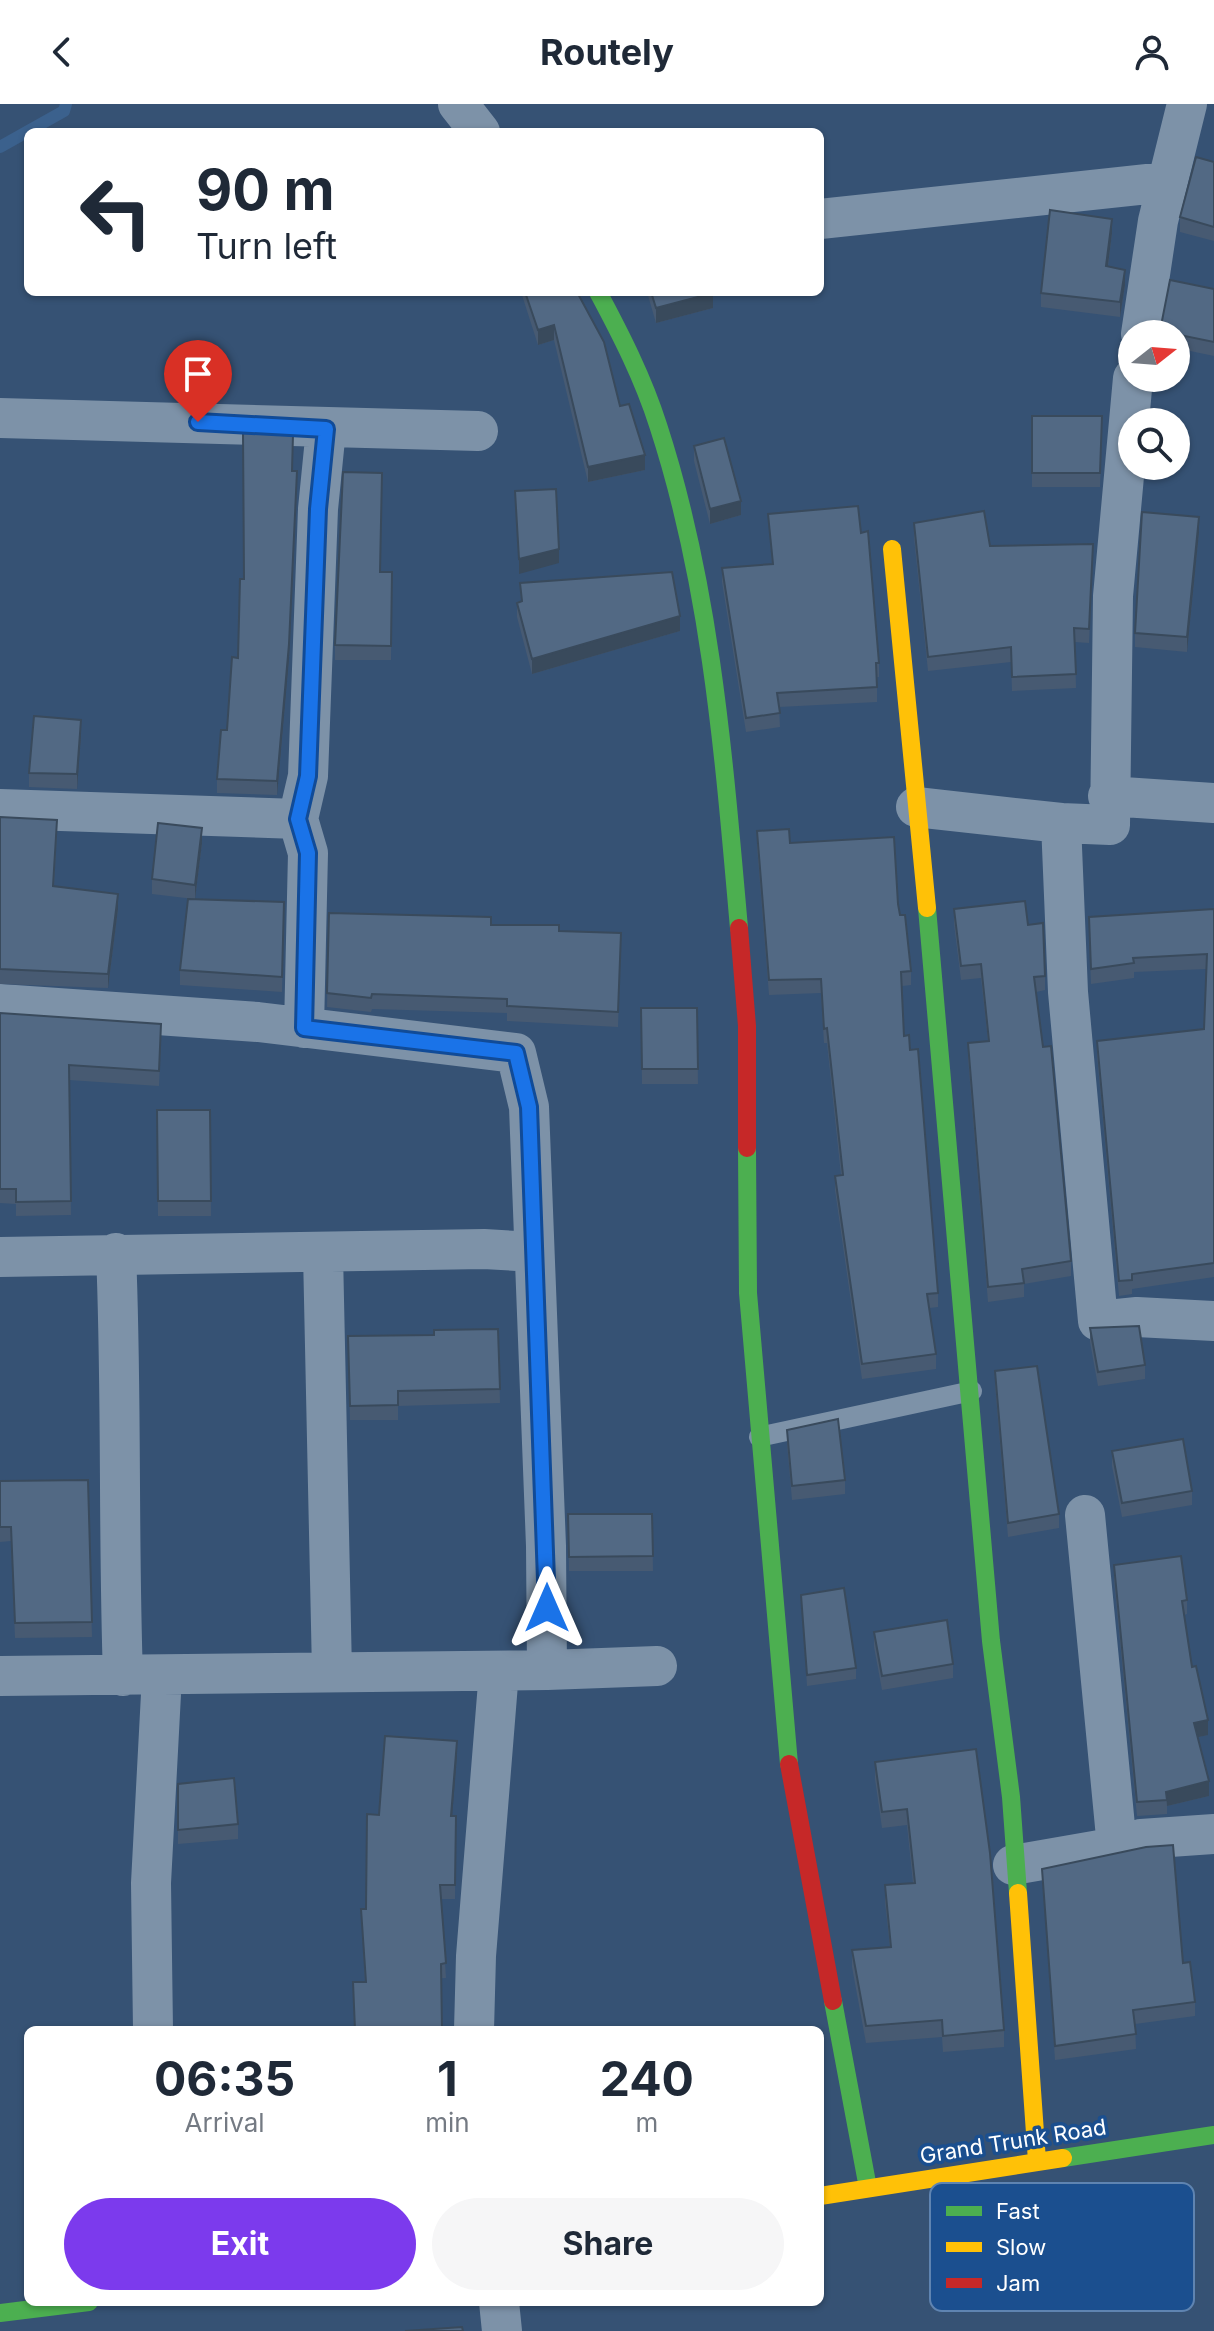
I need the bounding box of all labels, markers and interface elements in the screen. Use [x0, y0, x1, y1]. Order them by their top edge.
icon: back [40, 30, 84, 74]
text: Routely [540, 30, 674, 74]
icon: person [1130, 30, 1174, 74]
text: 90 m [196, 156, 335, 224]
icon: left [64, 160, 168, 264]
text: Turn left [196, 224, 337, 268]
north arrow [1118, 320, 1190, 392]
map controls [1118, 320, 1190, 480]
pin [164, 340, 232, 422]
icon: arrive [176, 352, 220, 396]
button: search [1118, 408, 1190, 480]
position arrow [505, 1566, 589, 1650]
text: 06:35 [154, 2049, 295, 2108]
text: 1 [437, 2049, 458, 2108]
text: 240 [600, 2049, 694, 2108]
text: Arrival [185, 2107, 265, 2138]
text: min [425, 2107, 470, 2138]
text: m [635, 2107, 658, 2138]
street label: Grand Trunk Road [918, 2113, 1108, 2169]
legend [930, 2183, 1194, 2311]
button: Exit [64, 2198, 416, 2290]
button: Share [432, 2198, 784, 2290]
text: Fast [996, 2198, 1040, 2224]
text: Slow [996, 2234, 1046, 2260]
text: Jam [996, 2270, 1040, 2296]

